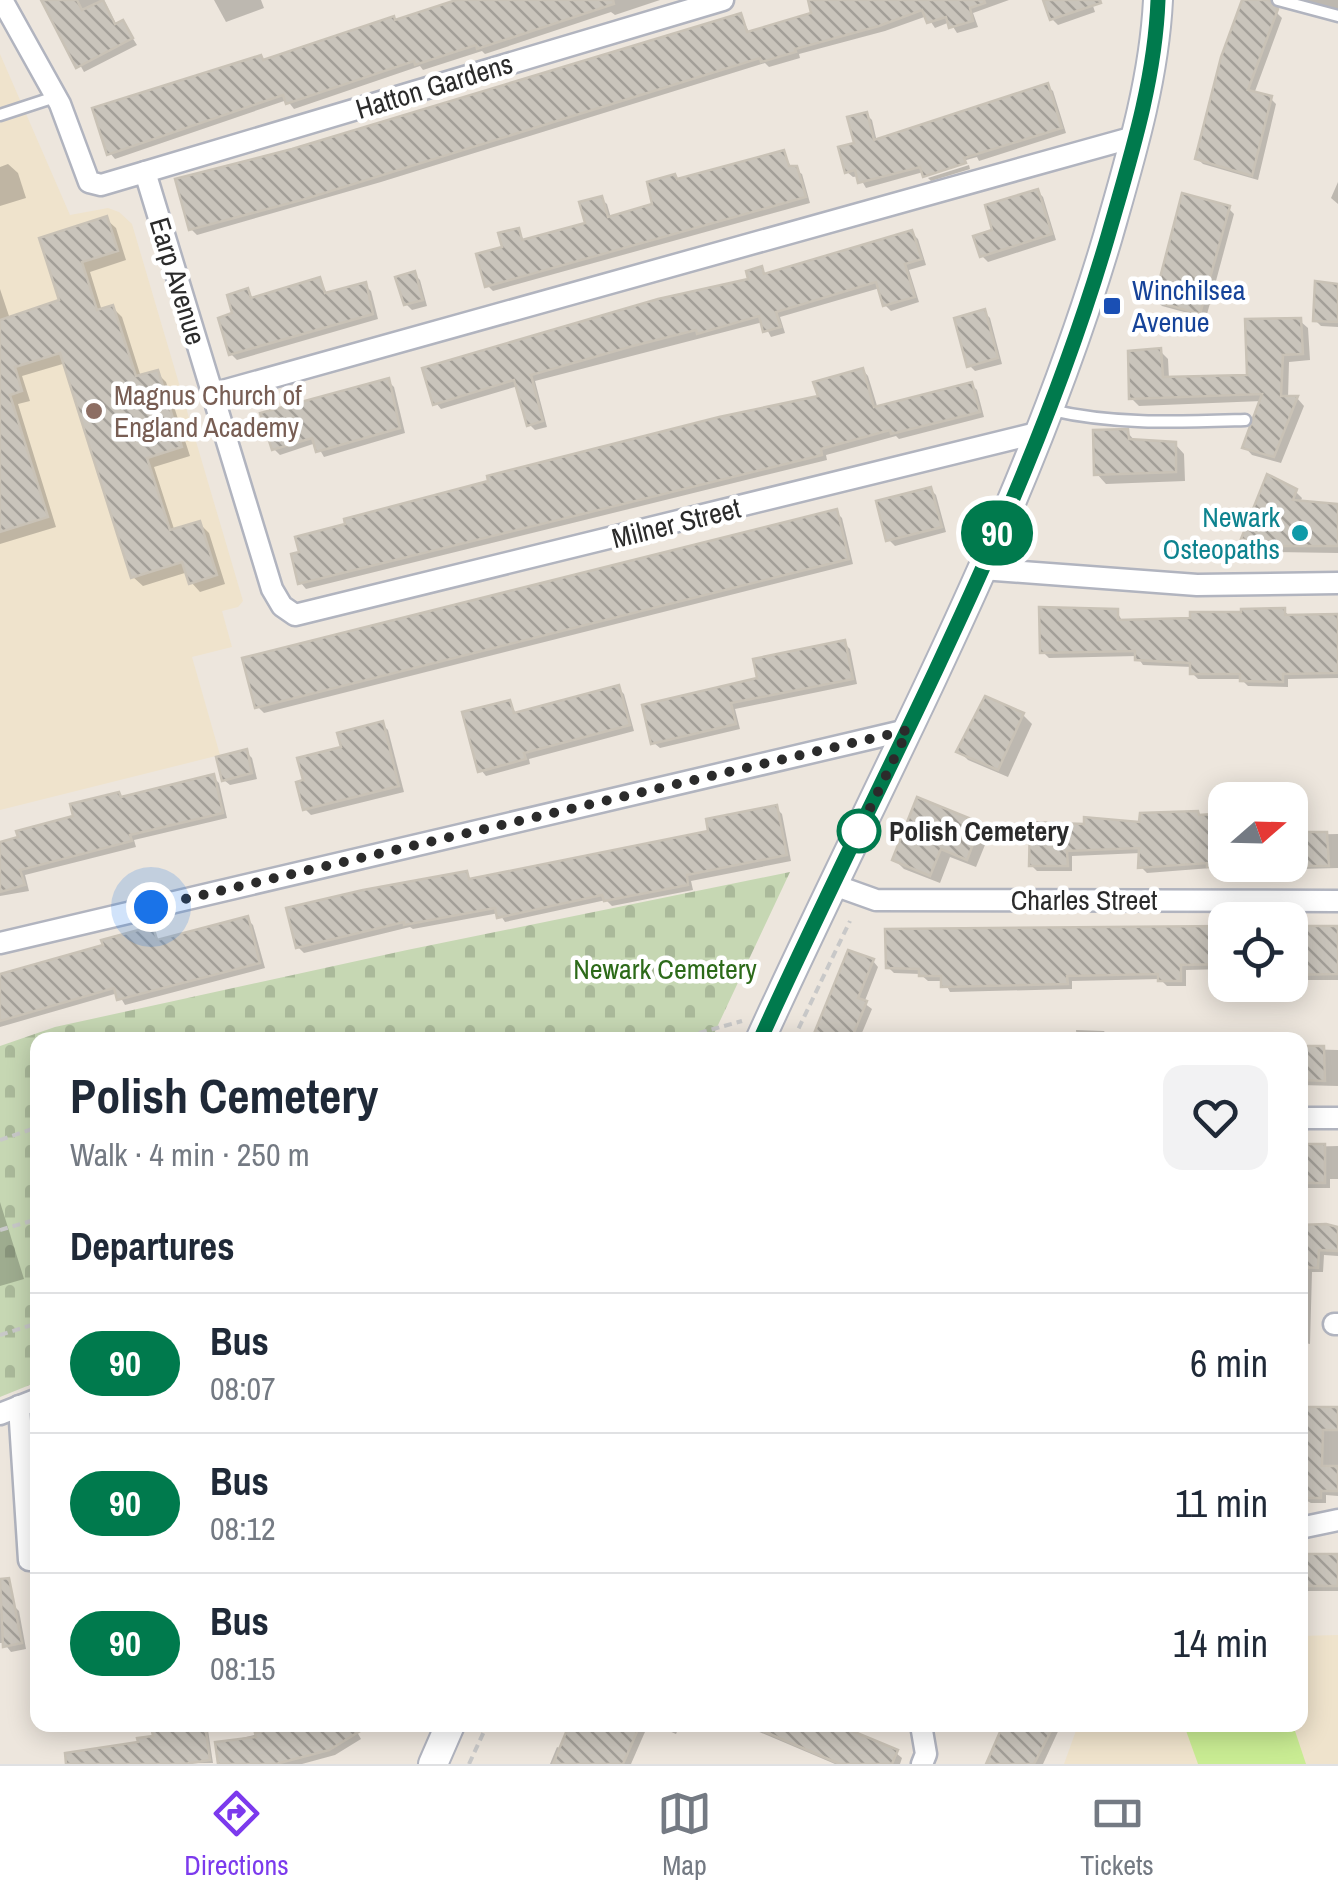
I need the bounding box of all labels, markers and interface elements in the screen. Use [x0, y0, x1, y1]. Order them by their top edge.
street label: Hatton Gardens [351, 44, 517, 128]
street label: Earp Avenue [141, 213, 215, 349]
place label: Winchilsea Avenue [1131, 271, 1246, 341]
marker: Winchilsea Avenue [1101, 295, 1123, 317]
place label: Magnus Church of England Academy [114, 376, 302, 446]
marker: Magnus Church of England Academy [83, 400, 105, 422]
street label: Milner Street [608, 489, 744, 557]
place label: Newark Osteopaths [1163, 498, 1281, 568]
line badge: 90 [952, 500, 1042, 566]
text: 90 [981, 510, 1013, 557]
marker: Newark Osteopaths [1289, 522, 1311, 544]
north arrow [1208, 782, 1308, 882]
map controls [1208, 782, 1308, 1002]
marker: Polish Cemetery [838, 810, 880, 852]
place label: Polish Cemetery [889, 812, 1069, 850]
street label: Charles Street [1011, 881, 1157, 919]
your location [126, 882, 176, 932]
button: locate [1208, 902, 1308, 1002]
park label: Newark Cemetery [573, 950, 757, 988]
text: Polish Cemetery [70, 1063, 378, 1128]
button: heart [1163, 1065, 1268, 1170]
text: Walk · 4 min · 250 m [70, 1133, 310, 1176]
text: Departures [70, 1221, 235, 1272]
text: Bus [210, 1316, 269, 1367]
text: 6 min [1190, 1338, 1268, 1389]
text: 90 [109, 1340, 141, 1387]
text: 08:07 [210, 1367, 276, 1410]
text: Bus [210, 1456, 269, 1507]
text: 11 min [1175, 1478, 1268, 1529]
text: 90 [109, 1480, 141, 1527]
text: 08:12 [210, 1507, 276, 1550]
text: Bus [210, 1596, 269, 1647]
text: 14 min [1173, 1618, 1268, 1669]
text: 90 [109, 1620, 141, 1667]
text: 08:15 [210, 1647, 276, 1690]
tab: Directions [184, 1786, 289, 1884]
tab: Map [657, 1786, 712, 1884]
tab: Tickets [1080, 1786, 1154, 1884]

